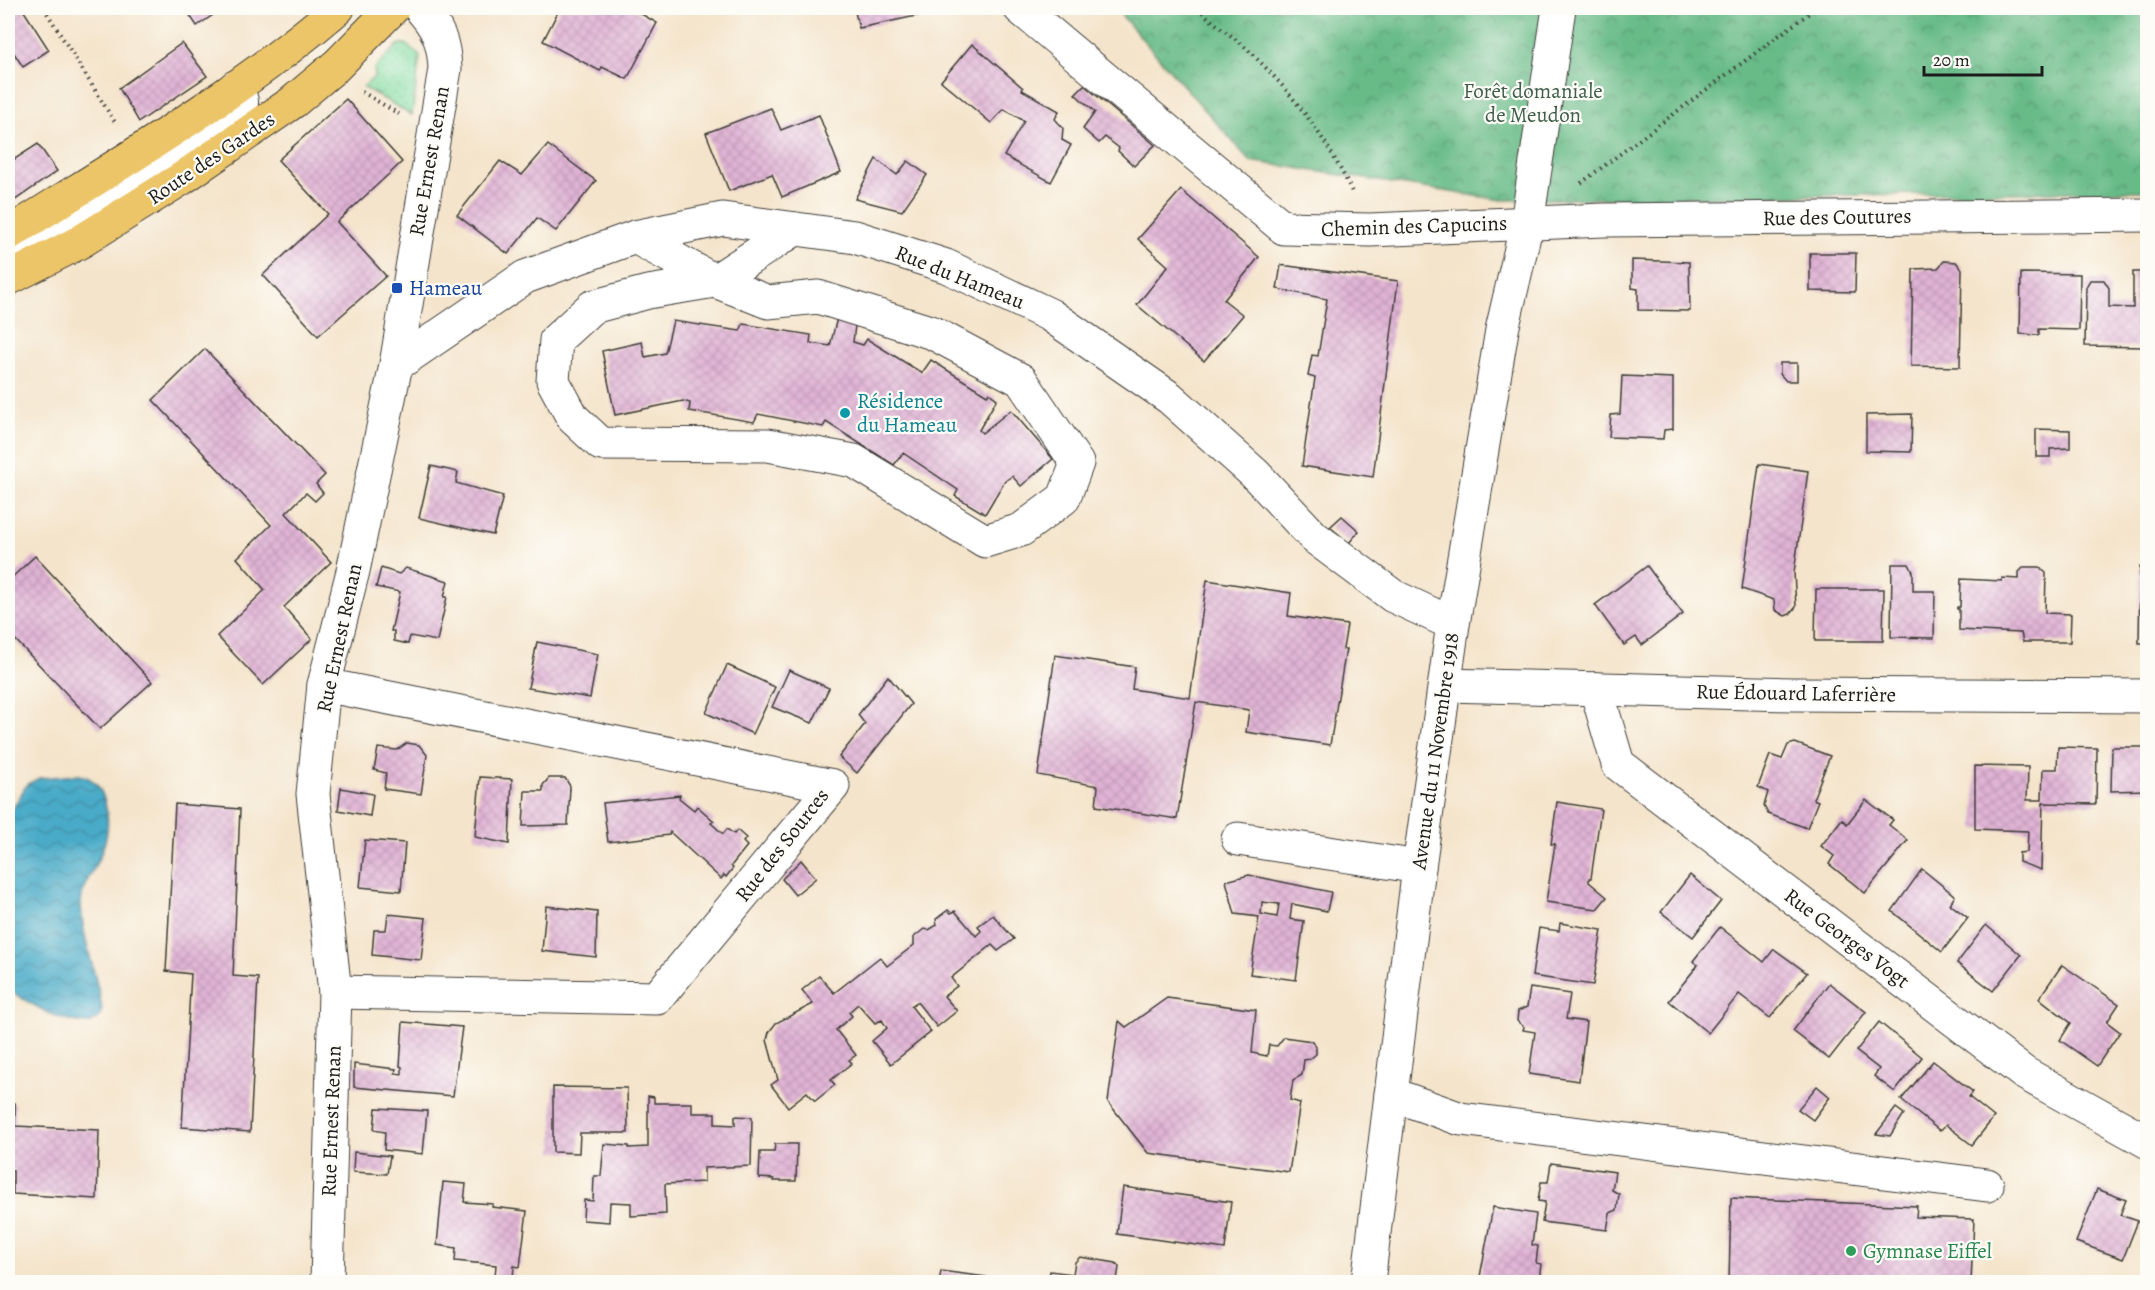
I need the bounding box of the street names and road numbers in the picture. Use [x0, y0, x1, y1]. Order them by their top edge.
street label: Rue Ernest Renan [402, 84, 456, 238]
street label: Route des Gardes [142, 105, 280, 211]
street label: Rue des Coutures [1762, 202, 1912, 232]
street label: Chemin des Capucins [1320, 209, 1508, 243]
street label: Rue du Hameau [891, 238, 1029, 316]
street label: Rue Ernest Renan [310, 561, 368, 715]
street label: Avenue du 11 Novembre 1918 [1404, 631, 1465, 872]
street label: Rue Édouard Laferrière [1696, 677, 1896, 709]
street label: Rue des Sources [729, 782, 835, 908]
street label: Rue Georges Vogt [1779, 882, 1915, 994]
street label: Rue Ernest Renan [314, 1045, 348, 1197]

